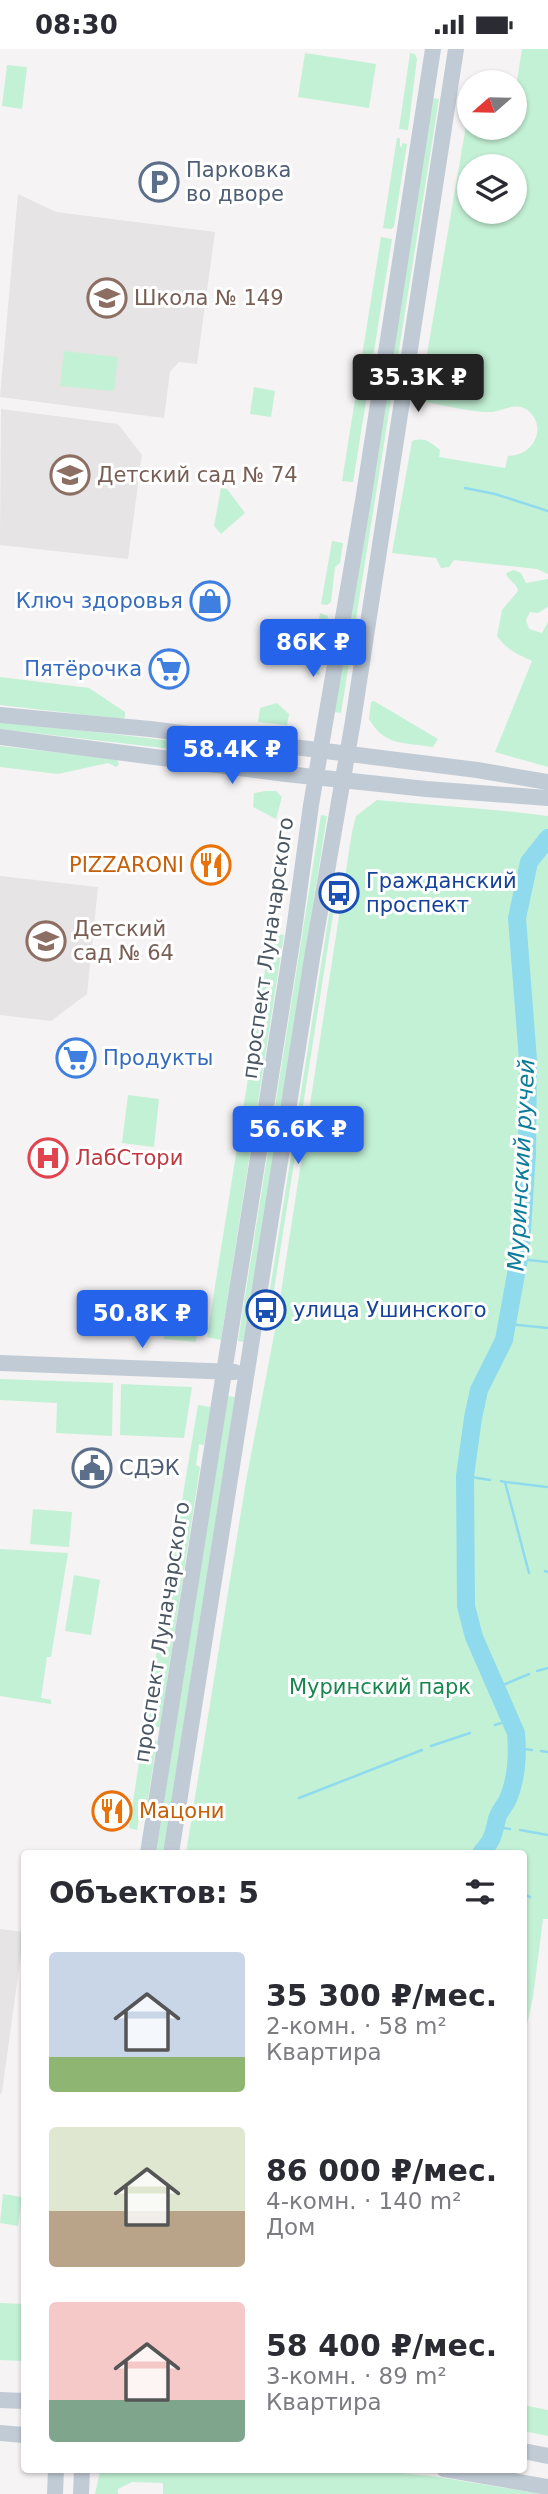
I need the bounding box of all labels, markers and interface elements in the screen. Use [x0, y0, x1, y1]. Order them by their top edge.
text: 08:30 [35, 10, 118, 40]
north arrow [457, 70, 527, 140]
map controls [457, 70, 527, 224]
button: layers [457, 154, 527, 224]
place label: Парковка во дворе [186, 158, 291, 206]
parking icon: Парковка во дворе [138, 161, 180, 203]
school or university icon: Школа № 149 [86, 277, 128, 319]
place label: Школа № 149 [134, 286, 284, 310]
pin: 35.3K ₽ [353, 355, 483, 414]
text: 35.3K ₽ [369, 364, 467, 390]
school or university icon: Детский сад № 74 [49, 454, 91, 496]
place label: Детский сад № 74 [97, 463, 298, 487]
shop icon: Ключ здоровья [189, 580, 231, 622]
place label: Ключ здоровья [16, 589, 183, 613]
pin: 86K ₽ [264, 619, 362, 679]
text: 86K ₽ [276, 629, 350, 655]
supermarket icon: Пятёрочка [148, 648, 190, 690]
place label: Пятёрочка [24, 657, 142, 681]
pin: 58.4K ₽ [167, 727, 297, 786]
text: 58.4K ₽ [183, 736, 281, 762]
street label: проспект Луначарского [238, 816, 298, 1080]
restaurant icon: PIZZARONI [190, 844, 232, 886]
place label: PIZZARONI [69, 853, 184, 877]
place label: Гражданский проспект [366, 869, 517, 917]
bus stop icon: Гражданский проспект [318, 872, 360, 914]
place label: Детский сад № 64 [73, 917, 174, 965]
school or university icon: Детский сад № 64 [25, 920, 67, 962]
supermarket icon: Продукты [55, 1037, 97, 1079]
place label: Продукты [103, 1046, 213, 1070]
water label: Муринский ручей [502, 1058, 540, 1272]
pin: 56.6K ₽ [233, 1107, 363, 1166]
text: 56.6K ₽ [249, 1116, 347, 1142]
hospital icon: ЛабСтори [27, 1137, 69, 1179]
place label: ЛабСтори [75, 1146, 183, 1170]
bus stop icon: улица Ушинского [245, 1289, 287, 1331]
pin: 50.8K ₽ [77, 1291, 207, 1350]
place label: улица Ушинского [293, 1298, 487, 1322]
text: 50.8K ₽ [93, 1300, 191, 1326]
public building icon: СДЭК [71, 1447, 113, 1489]
place label: СДЭК [119, 1456, 180, 1480]
street label: проспект Луначарского [129, 1500, 195, 1764]
park label: Муринский парк [289, 1675, 471, 1699]
restaurant icon: Мацони [91, 1790, 133, 1832]
place label: Мацони [139, 1799, 225, 1823]
icon: filters [461, 1873, 499, 1911]
text: Объектов: 5 [49, 1875, 259, 1910]
text: 35 300 ₽/мес. [266, 1978, 497, 2013]
icon: home [105, 1980, 189, 2064]
text: 2-комн. · 58 m² [266, 2013, 447, 2039]
text: Квартира [266, 2039, 382, 2065]
text: 86 000 ₽/мес. [266, 2153, 497, 2188]
icon: home [105, 2155, 189, 2239]
text: 4-комн. · 140 m² [266, 2188, 461, 2214]
text: Дом [266, 2214, 315, 2240]
text: 58 400 ₽/мес. [266, 2328, 497, 2363]
icon: home [105, 2330, 189, 2414]
text: 3-комн. · 89 m² [266, 2363, 447, 2389]
text: Квартира [266, 2389, 382, 2415]

